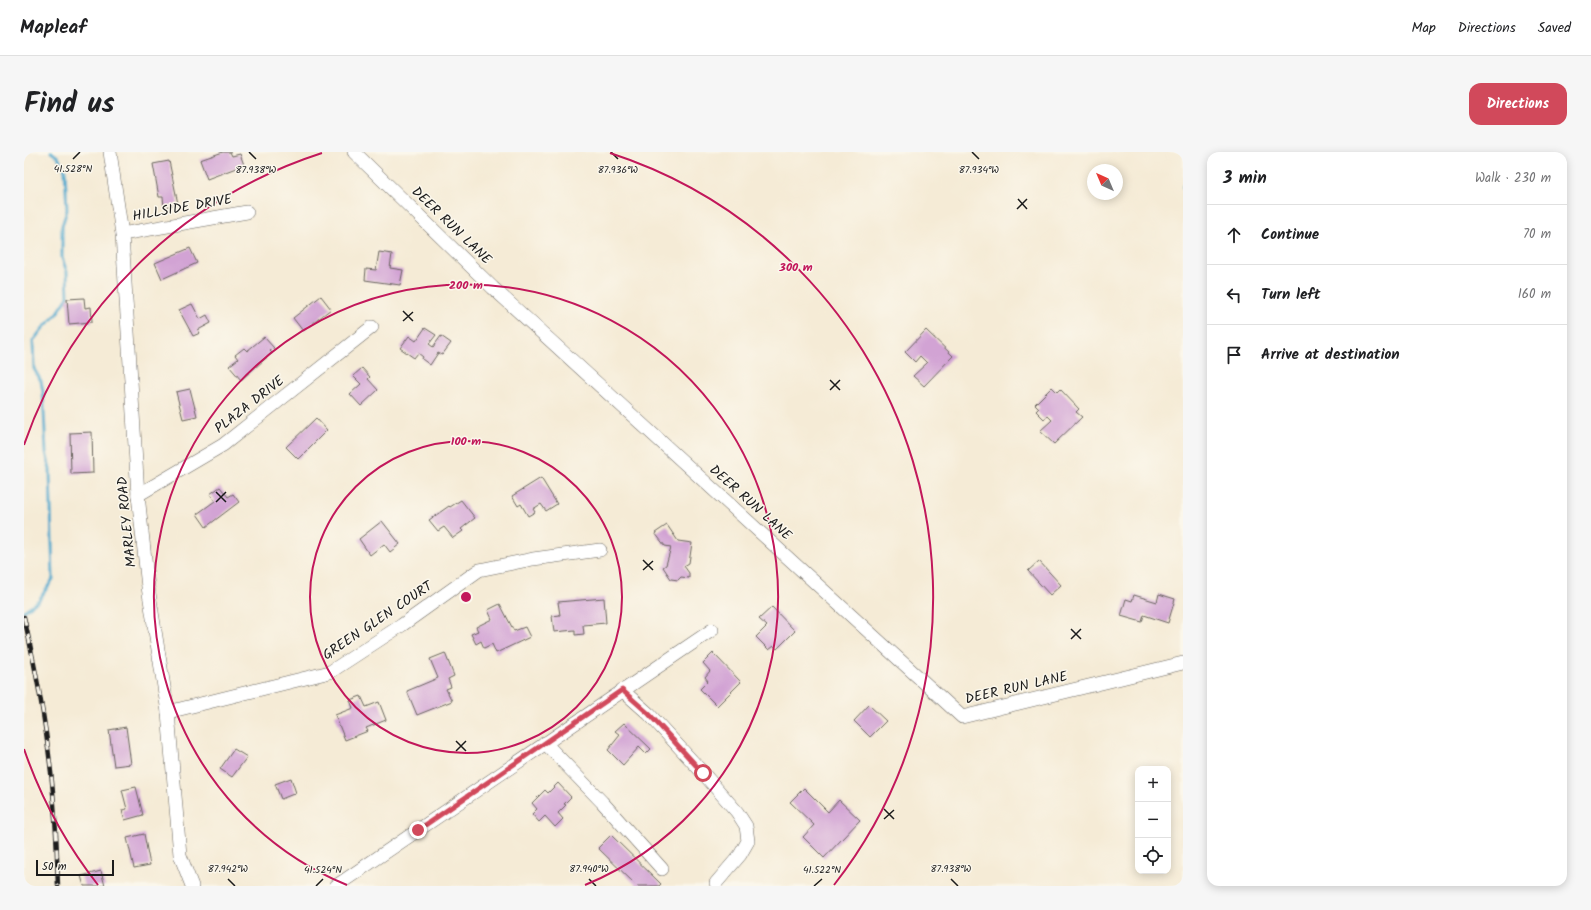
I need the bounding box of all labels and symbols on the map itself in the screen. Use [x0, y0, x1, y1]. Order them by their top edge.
text: 41.528°N [54, 161, 92, 177]
text: 87.938°W [236, 162, 277, 178]
text: 87.936°W [598, 162, 638, 178]
text: 87.934°W [959, 162, 999, 178]
north arrow [1087, 164, 1123, 200]
street label: DEER RUN LANE [406, 181, 497, 271]
street label: HILLSIDE DRIVE [131, 188, 235, 228]
text: 300 m [778, 258, 813, 277]
text: 200 m [449, 276, 483, 295]
street label: PLAZA DRIVE [210, 370, 290, 439]
text: 100 m [451, 432, 481, 451]
street label: DEER RUN LANE [704, 460, 797, 546]
street label: MARLEY ROAD [111, 475, 143, 569]
street label: GREEN GLEN COURT [318, 575, 438, 666]
centre of rings [459, 590, 473, 604]
street label: DEER RUN LANE [963, 665, 1070, 710]
route start [694, 764, 712, 782]
route end [409, 821, 427, 839]
scale bar [36, 858, 114, 877]
text: 87.942°W [208, 861, 248, 877]
text: 87.940°W [569, 861, 609, 877]
text: 87.938°W [931, 861, 972, 877]
text: 41.524°N [304, 862, 342, 878]
text: 41.522°N [803, 862, 841, 878]

